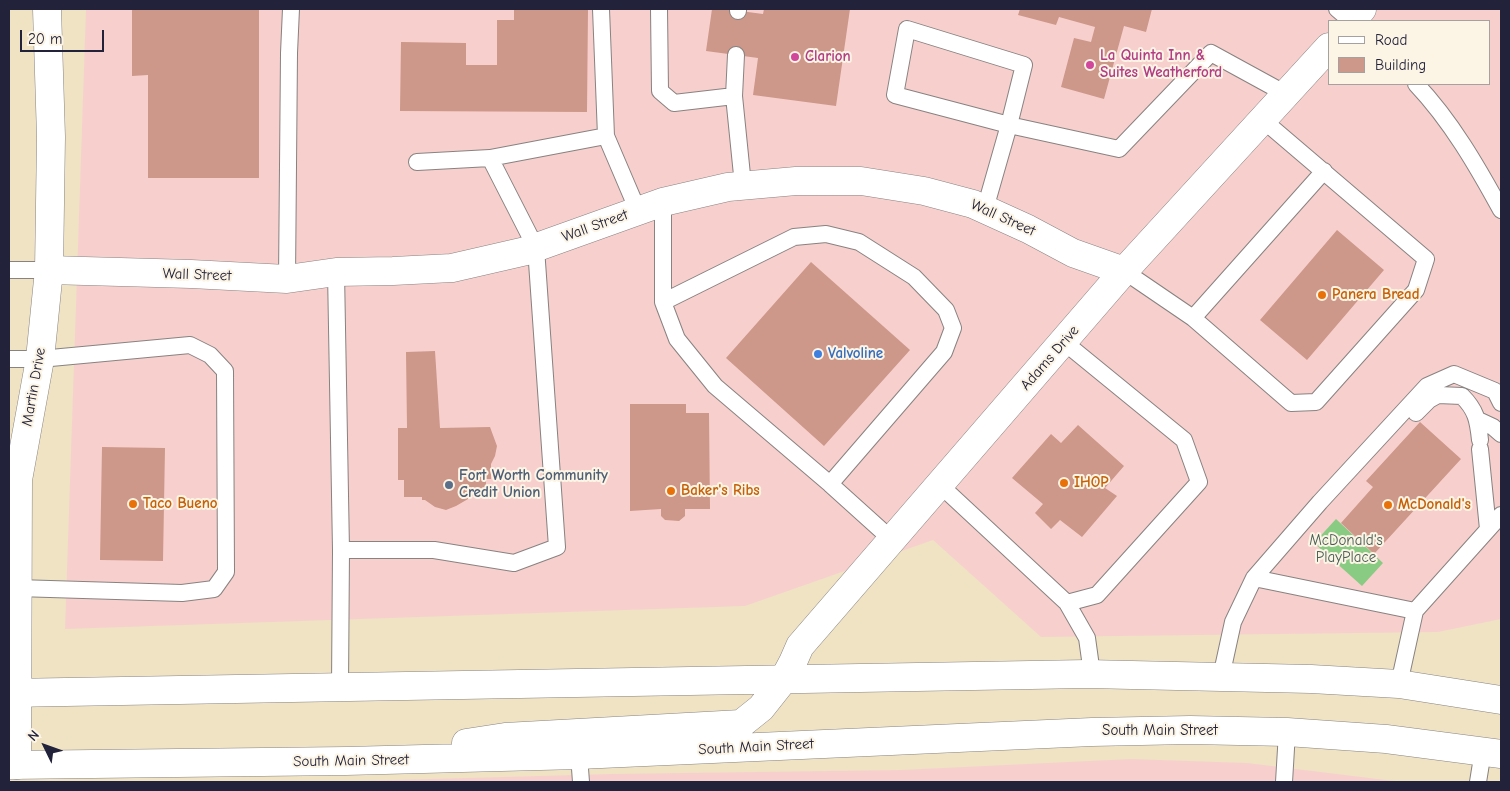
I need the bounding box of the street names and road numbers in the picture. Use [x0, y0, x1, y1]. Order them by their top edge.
street label: Wall Street [968, 196, 1038, 240]
street label: Wall Street [560, 206, 630, 246]
street label: Wall Street [162, 265, 232, 285]
street label: Adams Drive [1017, 322, 1083, 394]
street label: Martin Drive [18, 346, 50, 428]
street label: South Main Street [1102, 722, 1218, 740]
street label: South Main Street [698, 735, 814, 759]
street label: South Main Street [293, 751, 409, 771]

